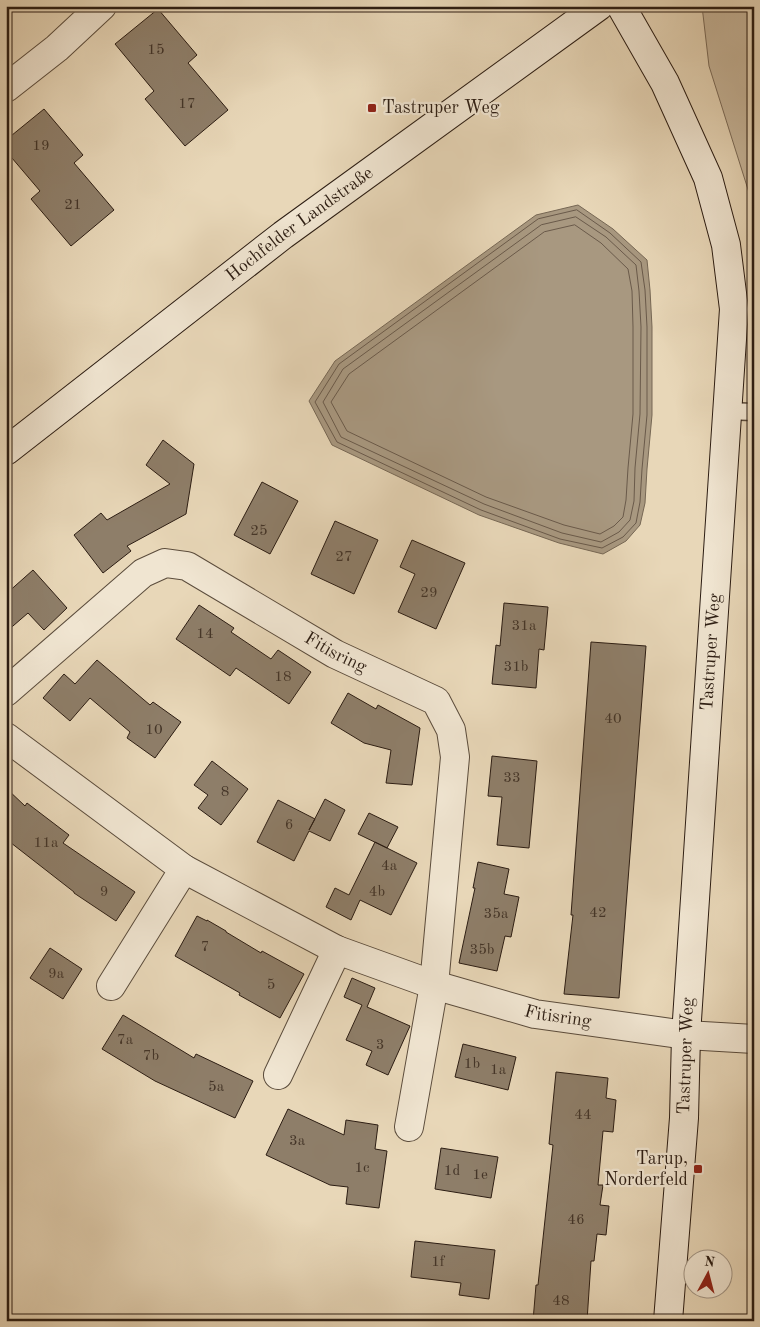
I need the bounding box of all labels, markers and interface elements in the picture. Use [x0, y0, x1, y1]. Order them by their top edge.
house number: 15 [147, 43, 165, 58]
house number: 17 [178, 97, 196, 112]
place label: Tastruper Weg [382, 99, 500, 117]
marker: Tastruper Weg [366, 102, 378, 114]
house number: 19 [32, 139, 50, 154]
street label: Hochfelder Landstraße [223, 164, 376, 285]
house number: 21 [64, 198, 82, 213]
house number: 25 [250, 524, 268, 539]
house number: 27 [335, 550, 353, 565]
house number: 29 [420, 586, 438, 601]
street label: Tastruper Weg [698, 593, 724, 711]
house number: 31a [512, 619, 537, 634]
house number: 14 [196, 627, 214, 642]
street label: Fitisring [301, 629, 370, 677]
house number: 31b [503, 660, 529, 675]
house number: 18 [274, 670, 292, 685]
house number: 40 [604, 712, 622, 727]
house number: 10 [145, 723, 163, 738]
house number: 33 [503, 771, 521, 786]
house number: 8 [221, 785, 229, 800]
house number: 6 [285, 818, 293, 833]
house number: 11a [34, 836, 59, 851]
house number: 4a [381, 859, 398, 874]
house number: 9 [100, 885, 108, 900]
house number: 4b [369, 885, 385, 900]
house number: 42 [589, 906, 607, 921]
house number: 35a [484, 907, 509, 922]
house number: 7 [201, 940, 209, 955]
house number: 35b [469, 943, 495, 958]
house number: 9a [48, 967, 65, 982]
house number: 5 [267, 978, 275, 993]
street label: Tastruper Weg [675, 997, 697, 1115]
street label: Fitisring [522, 1002, 593, 1031]
house number: 7a [117, 1033, 134, 1048]
house number: 3 [376, 1038, 384, 1053]
house number: 7b [143, 1049, 159, 1064]
house number: 1b [464, 1057, 480, 1072]
house number: 1a [490, 1063, 507, 1078]
house number: 5a [208, 1080, 225, 1095]
house number: 44 [574, 1108, 592, 1123]
house number: 3a [289, 1134, 306, 1149]
place label: Tarup, Norderfeld [604, 1150, 688, 1189]
house number: 1c [354, 1161, 370, 1176]
marker: Tarup, Norderfeld [692, 1163, 704, 1175]
house number: 1d [444, 1164, 460, 1179]
house number: 1e [472, 1168, 488, 1183]
house number: 46 [567, 1213, 585, 1228]
north arrow [682, 1250, 732, 1300]
text: N [703, 1254, 716, 1270]
house number: 1f [431, 1255, 446, 1270]
house number: 48 [552, 1294, 570, 1309]

